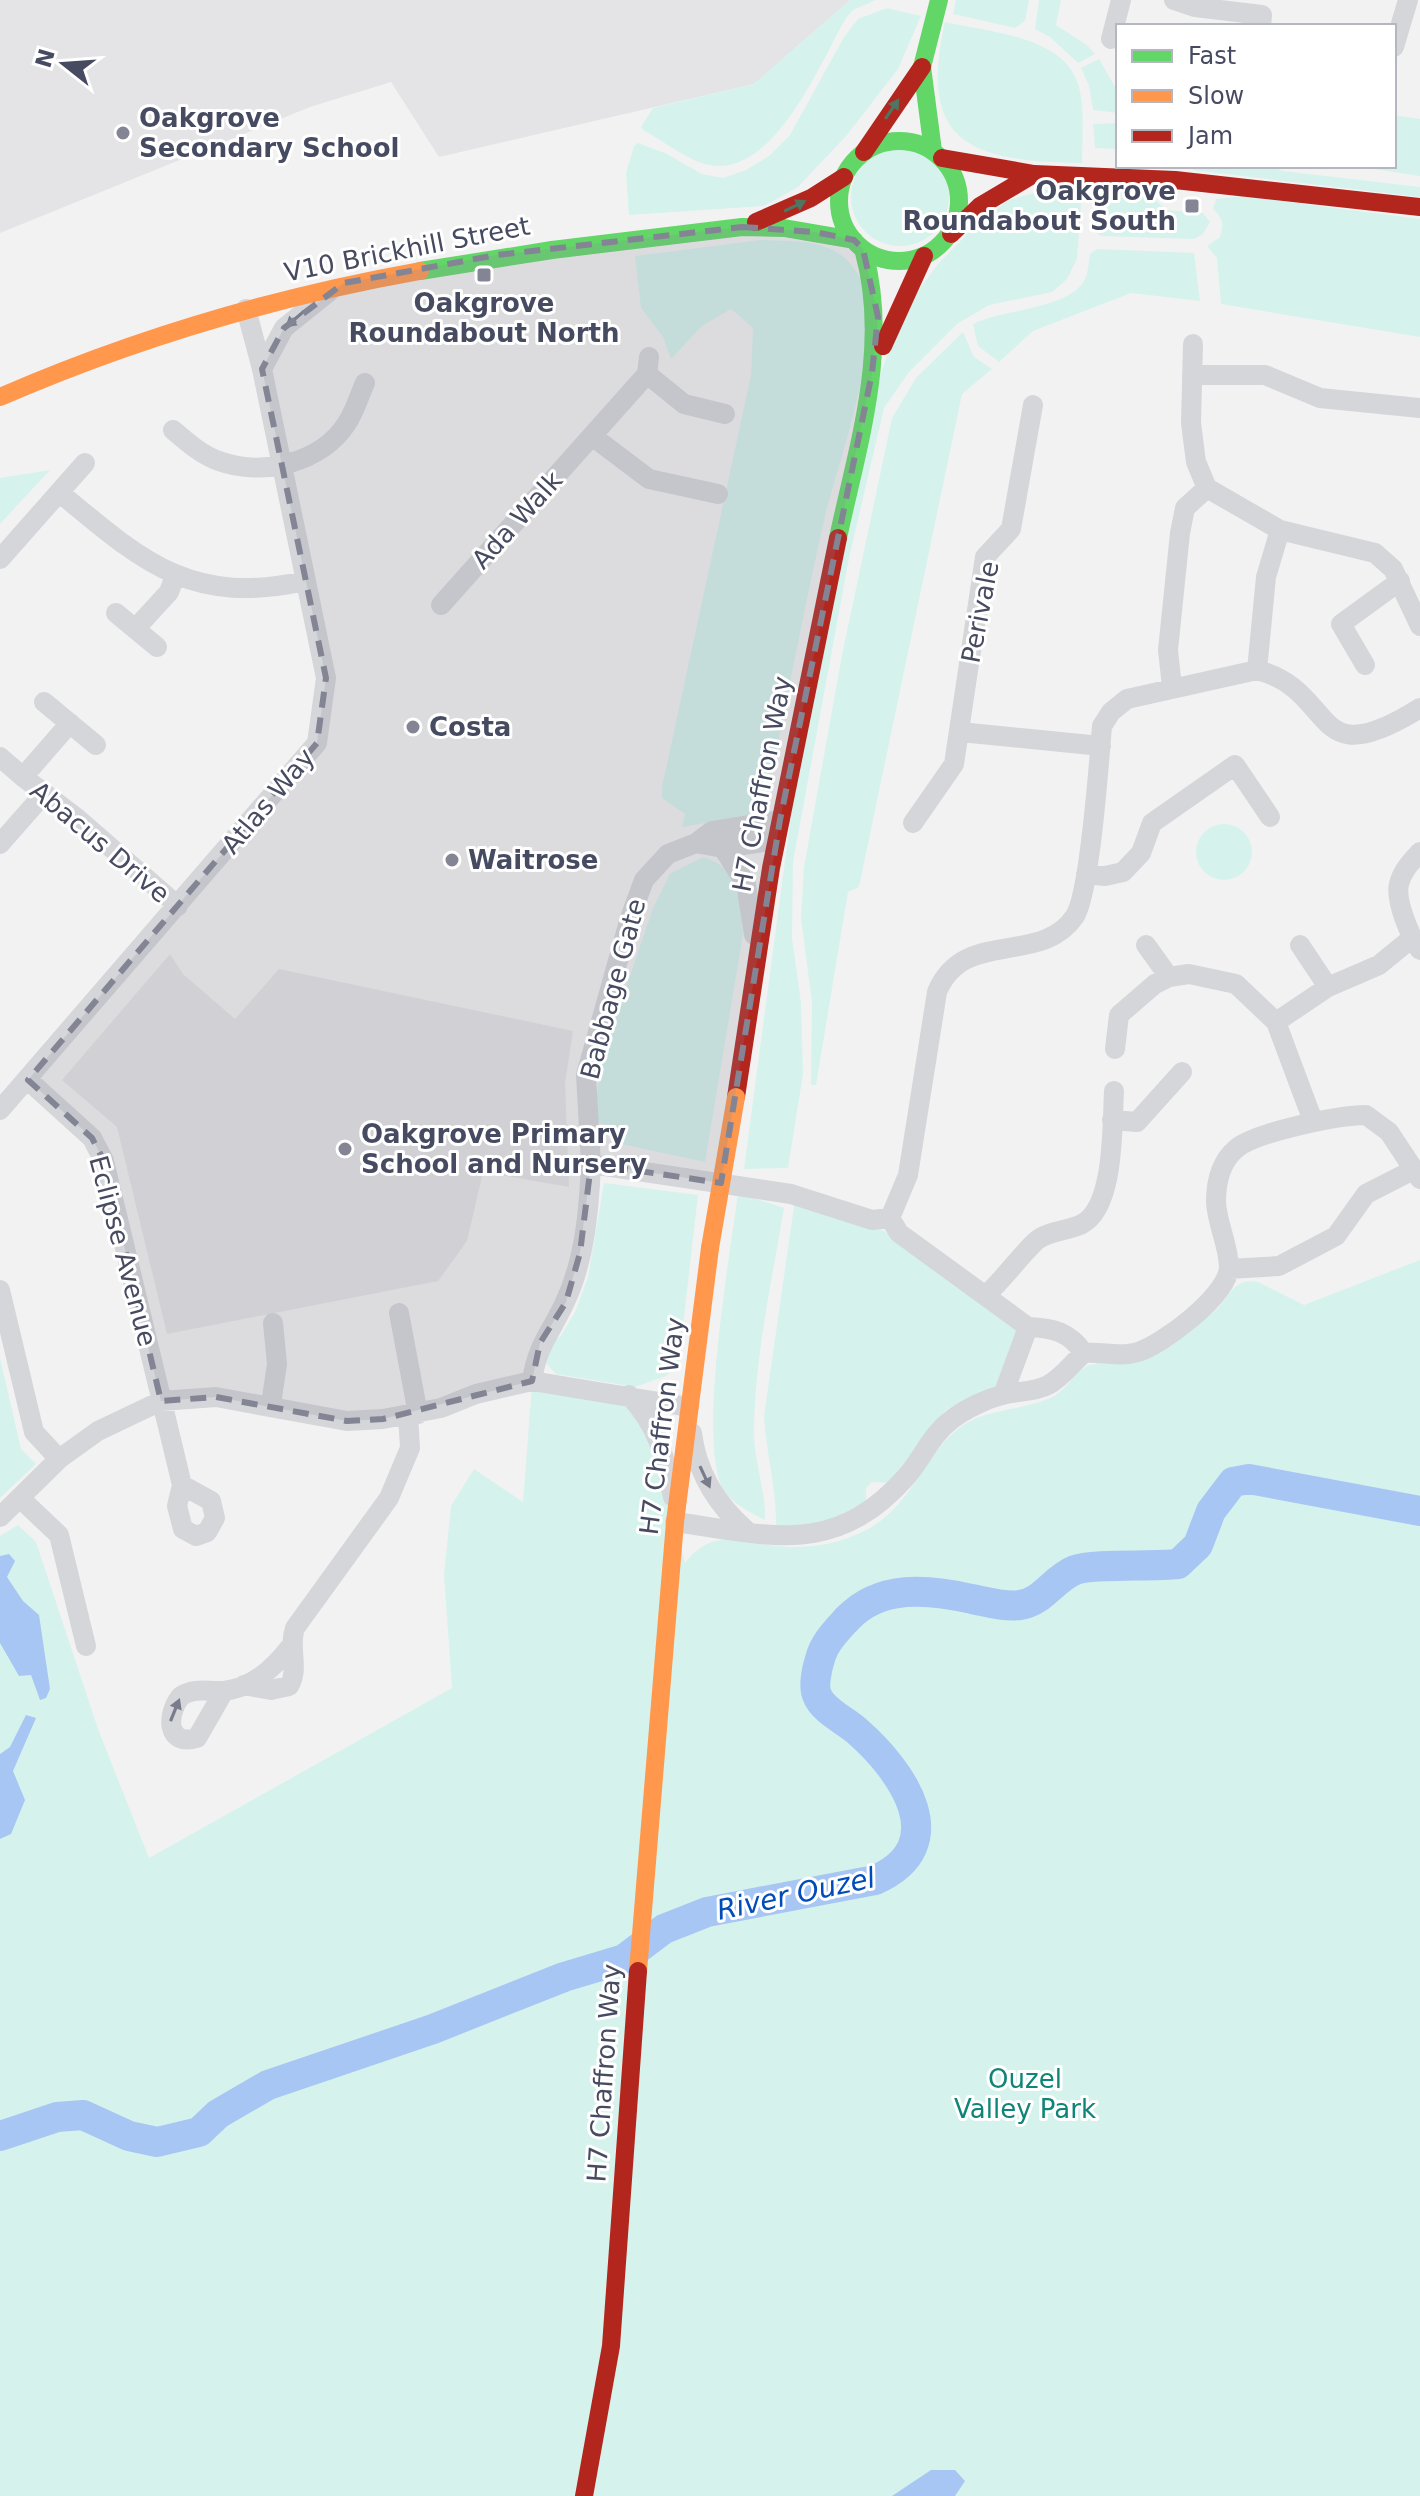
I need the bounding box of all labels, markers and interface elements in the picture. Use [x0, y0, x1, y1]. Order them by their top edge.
north arrow [24, 24, 104, 104]
legend [1116, 24, 1396, 168]
text: Fast [1188, 42, 1236, 70]
text: N [31, 46, 60, 71]
text: Slow [1188, 82, 1244, 110]
one-way arrow [884, 99, 899, 120]
place label: Oakgrove Secondary School [139, 103, 399, 163]
text: Jam [1186, 122, 1233, 150]
marker: Oakgrove Secondary School [114, 124, 132, 142]
place label: Oakgrove Roundabout South [902, 176, 1176, 236]
marker: Oakgrove Roundabout South [1183, 197, 1201, 215]
one-way arrow [783, 199, 806, 212]
street label: V10 Brickhill Street [282, 210, 532, 288]
marker: Oakgrove Roundabout North [475, 266, 493, 284]
place label: Oakgrove Roundabout North [349, 288, 619, 348]
one-way arrow [286, 310, 306, 327]
street label: Ada Walk [466, 465, 568, 575]
street label: Perivale [955, 558, 1005, 666]
street label: H7 Chaffron Way [726, 674, 798, 894]
place label: Costa [429, 712, 511, 742]
marker: Costa [404, 718, 422, 736]
street label: Atlas Way [215, 742, 321, 860]
street label: Abacus Drive [24, 775, 176, 909]
place label: Waitrose [468, 845, 598, 875]
marker: Waitrose [443, 851, 461, 869]
street label: Babbage Gate [574, 895, 652, 1083]
place label: Oakgrove Primary School and Nursery [361, 1119, 647, 1179]
marker: Oakgrove Primary School and Nursery [336, 1140, 354, 1158]
street label: Eclipse Avenue [83, 1152, 163, 1350]
street label: H7 Chaffron Way [634, 1316, 690, 1536]
one-way arrow [698, 1465, 712, 1489]
one-way arrow [169, 1698, 182, 1722]
water label: River Ouzel [714, 1861, 878, 1927]
street label: H7 Chaffron Way [581, 1963, 627, 2183]
park label: Ouzel Valley Park [954, 2064, 1096, 2124]

